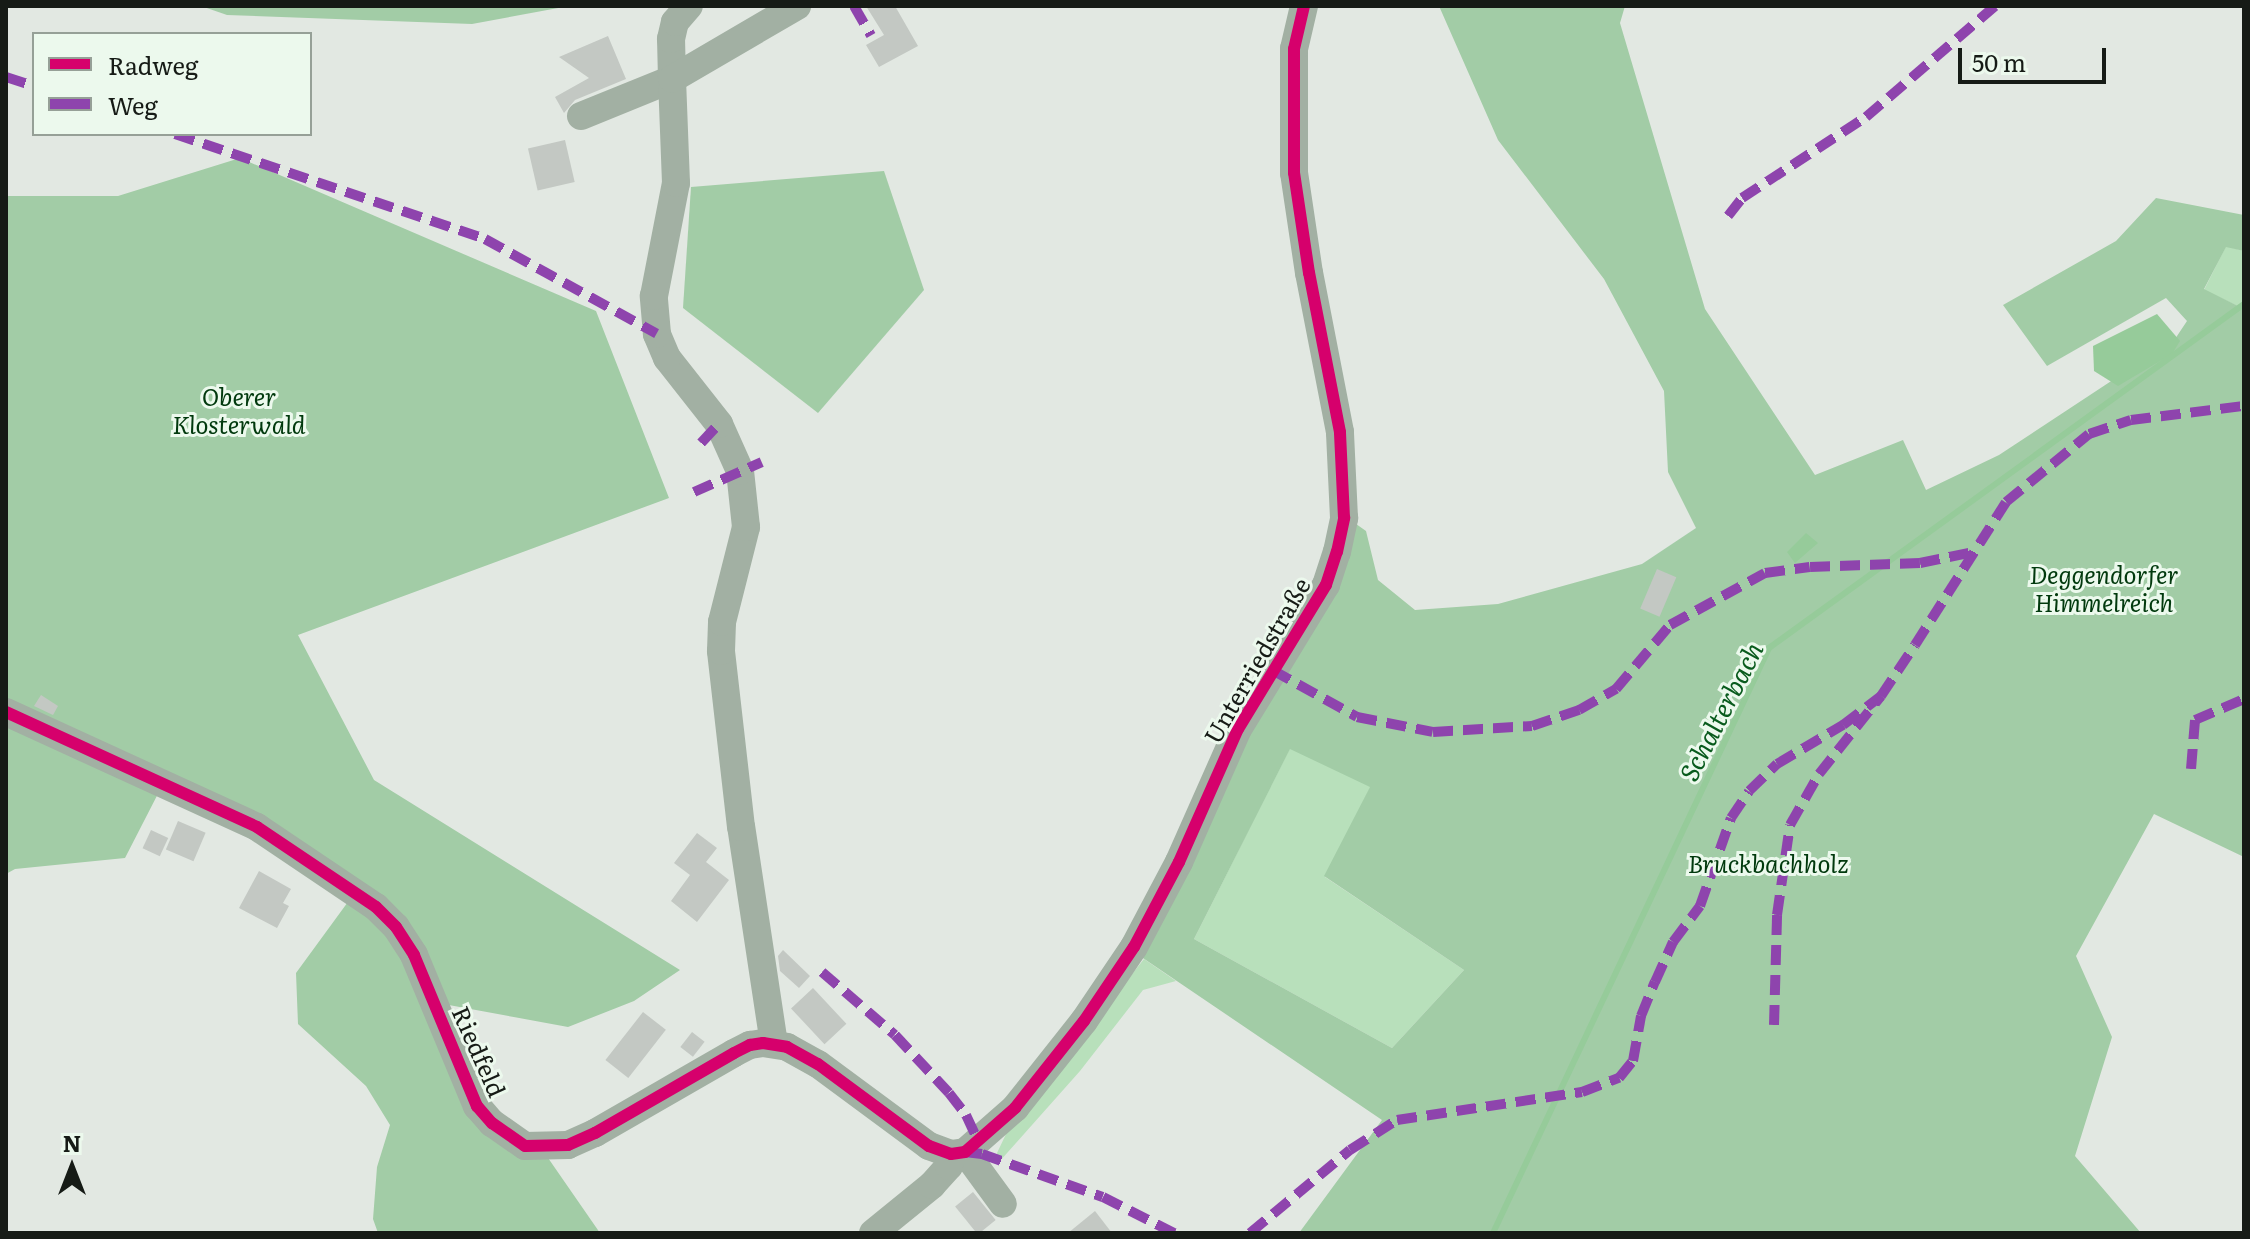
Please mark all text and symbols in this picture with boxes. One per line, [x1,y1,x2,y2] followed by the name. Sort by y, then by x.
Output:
[32,32,312,136] legend
[1962,32,2110,82] scale bar
[1972,44,2026,79] text: 50 m
[108,47,198,82] text: Radweg
[108,87,158,122] text: Weg
[173,382,305,438] park label: Oberer Klosterwald
[2029,560,2179,616] park label: Deggendorfer Himmelreich
[1197,572,1315,748] street label: Unterriedstraße
[1672,636,1768,786] water label: Schalterbach
[1688,849,1848,877] park label: Bruckbachholz
[447,1001,513,1101] street label: Riedfeld
[63,1126,81,1159] text: N
[32,1127,112,1207] north arrow

